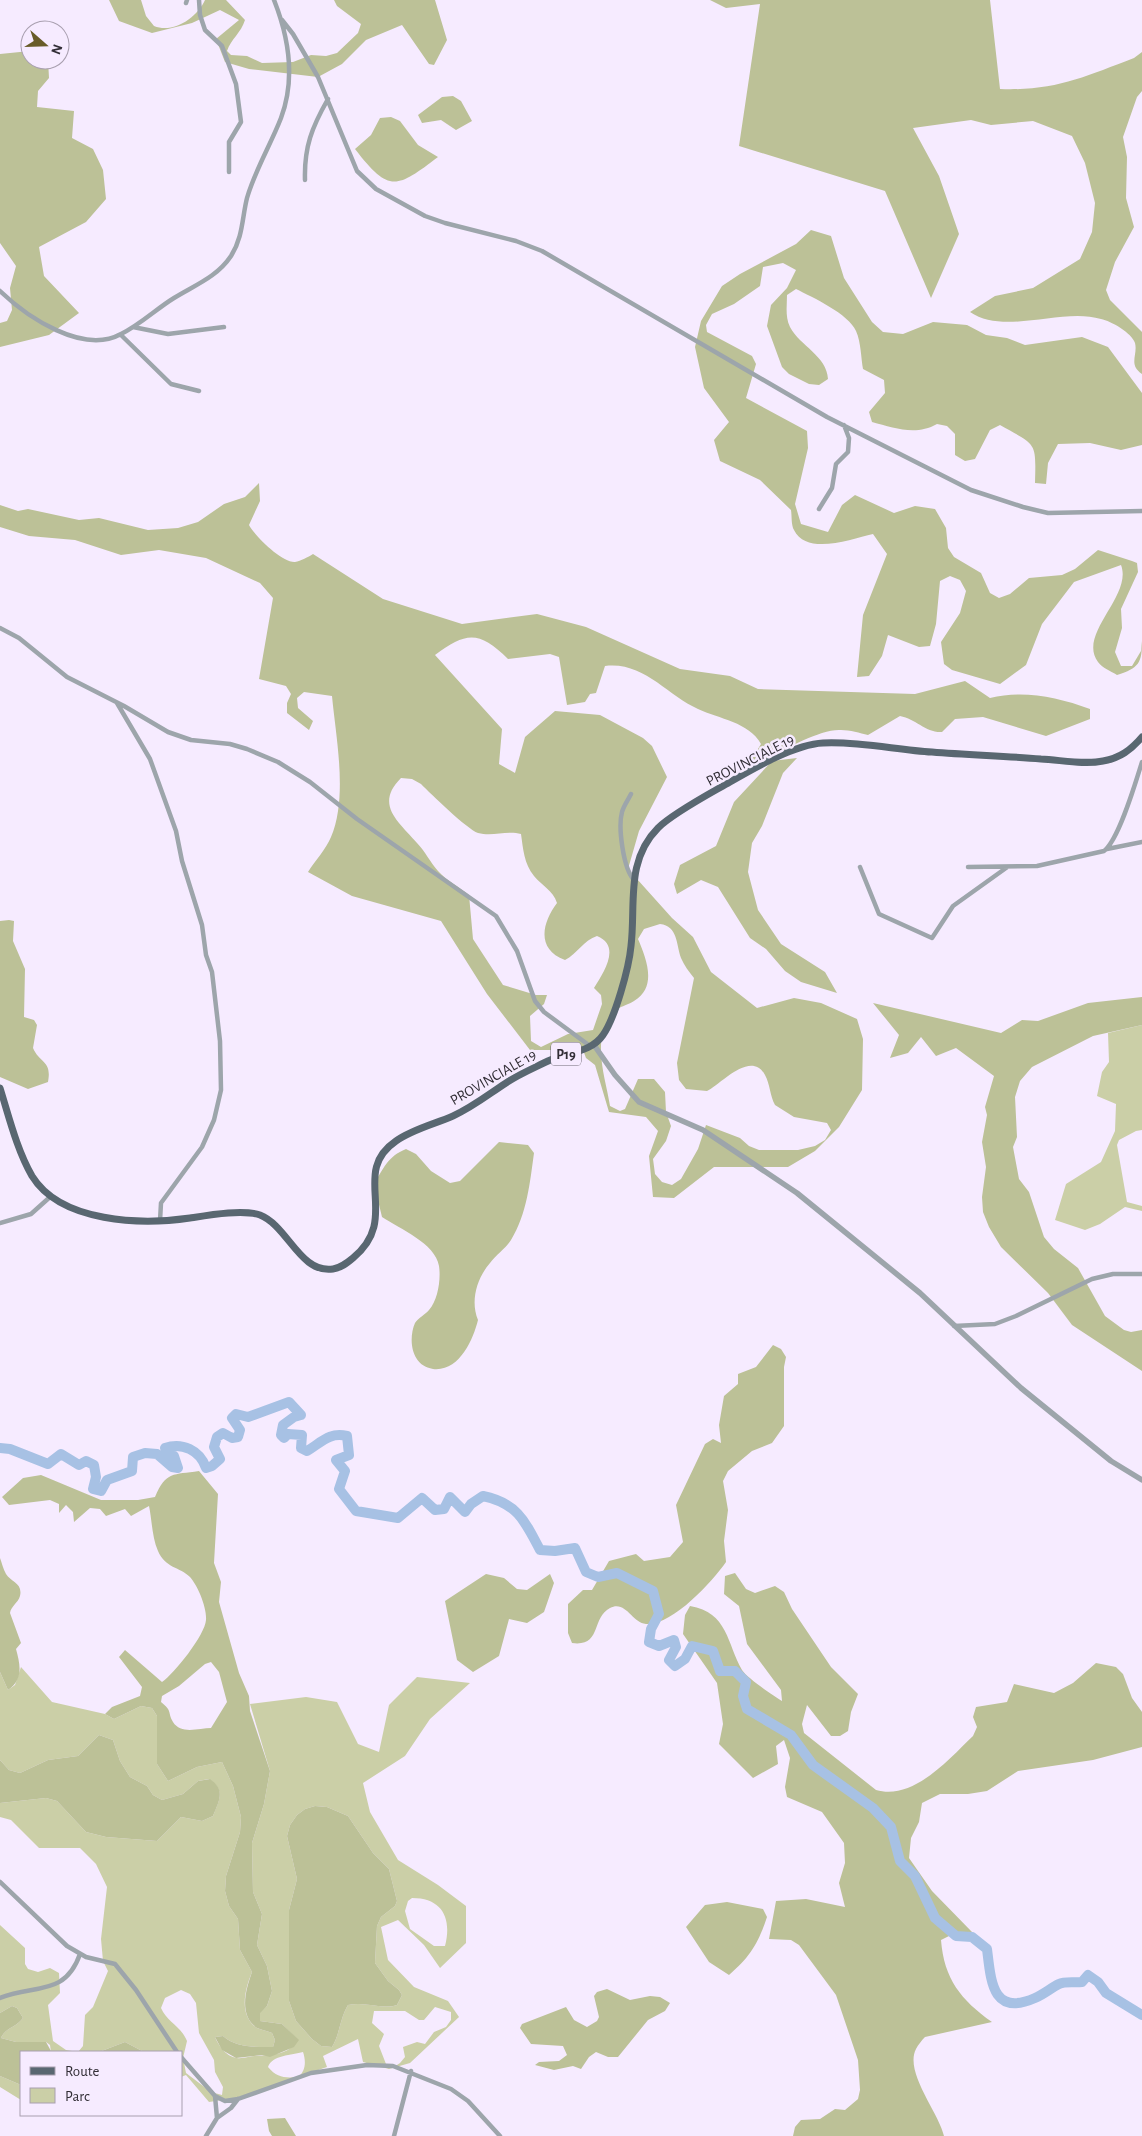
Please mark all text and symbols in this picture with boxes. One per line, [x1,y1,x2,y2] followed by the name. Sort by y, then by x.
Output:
[20,20,70,70] north arrow
[48,42,65,56] text: N
[704,732,797,789] street label: PROVINCIALE 19
[551,1042,581,1066] road number: P19
[448,1047,539,1108] street label: PROVINCIALE 19
[20,2051,182,2116] legend
[65,2064,99,2079] text: Route
[65,2089,90,2104] text: Parc

